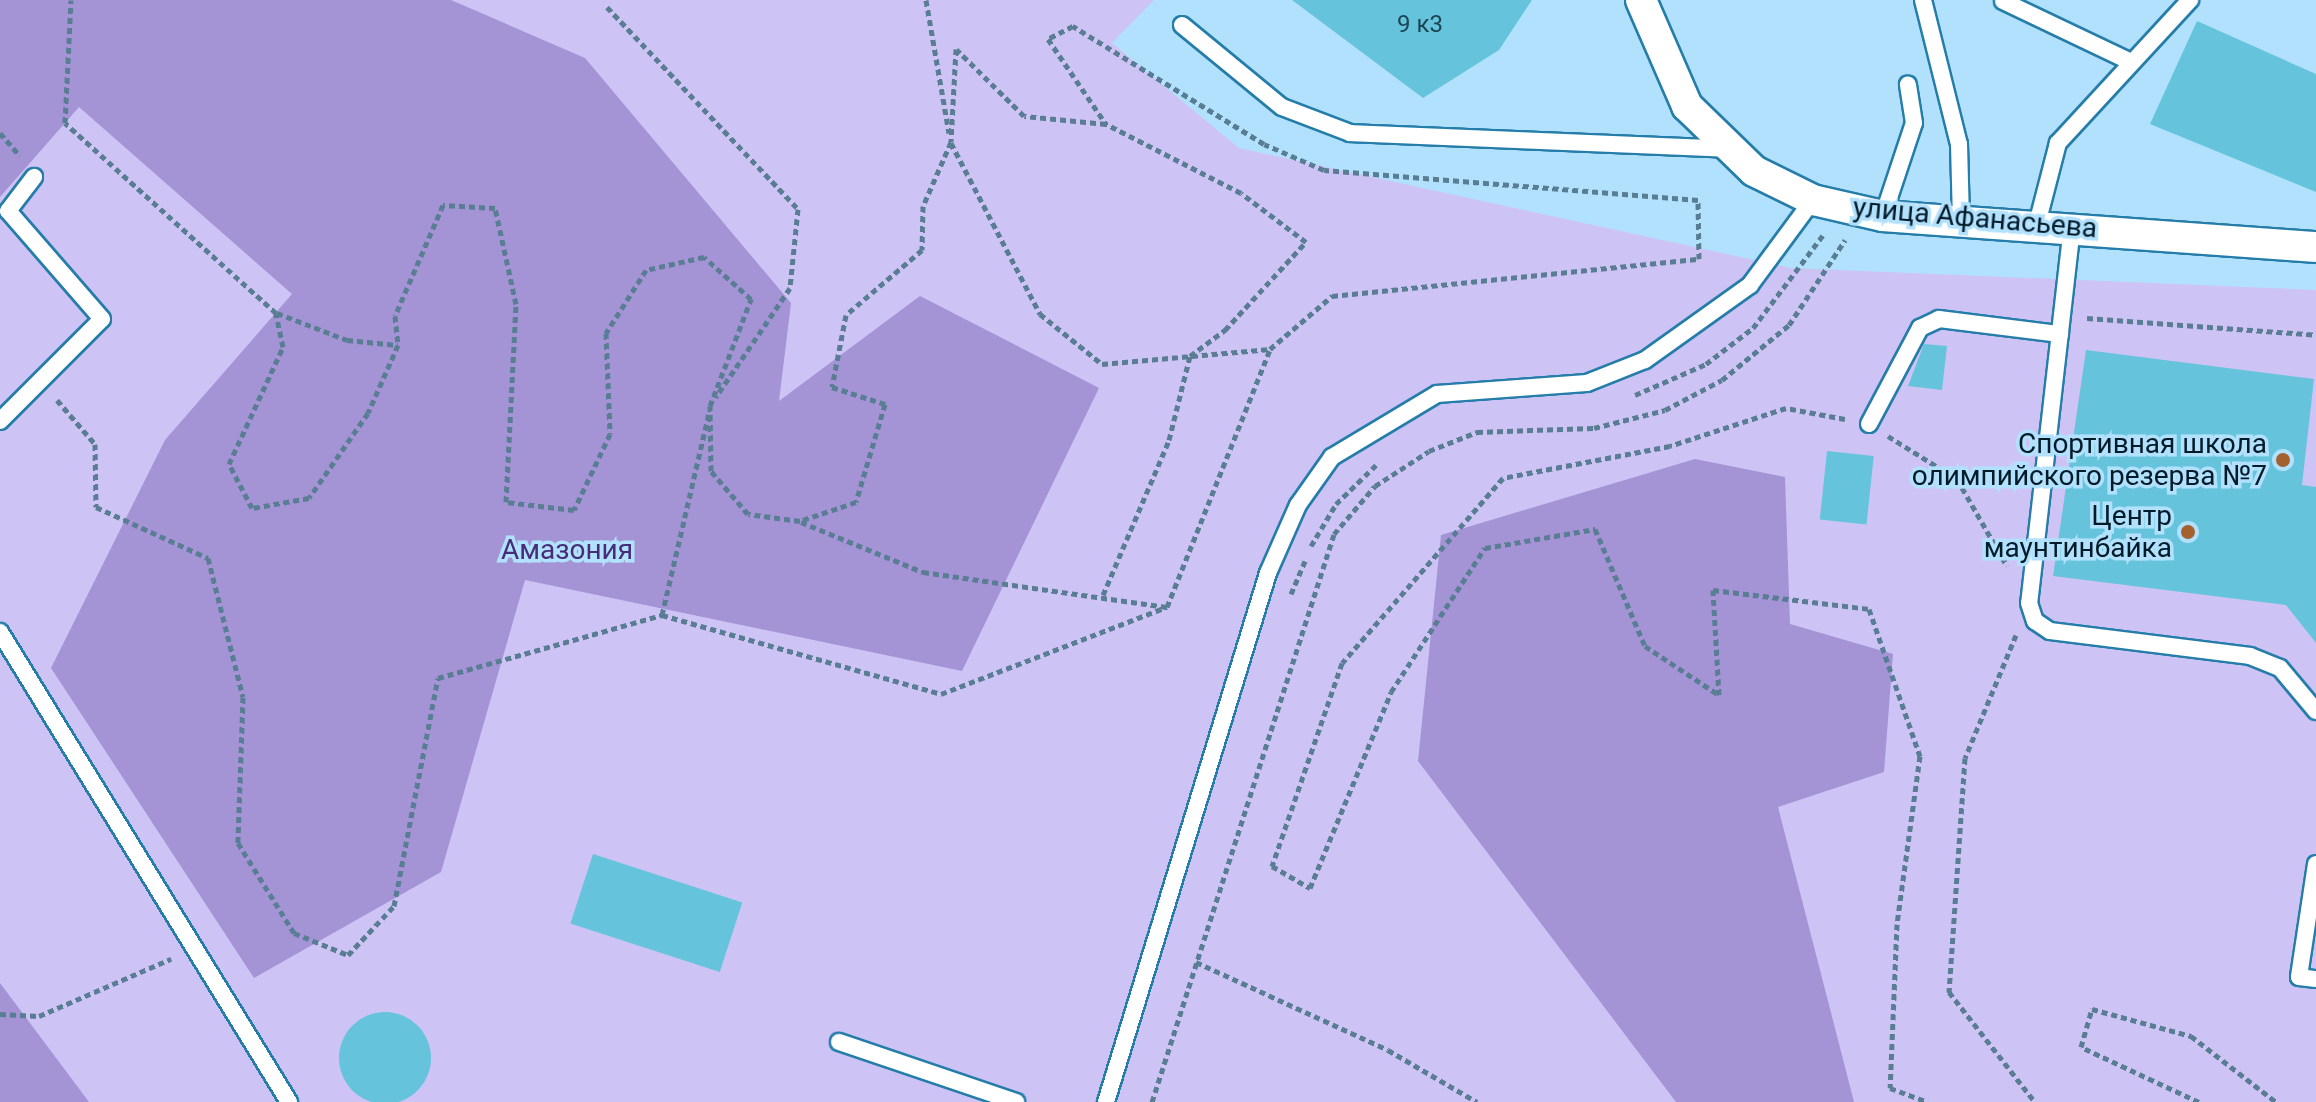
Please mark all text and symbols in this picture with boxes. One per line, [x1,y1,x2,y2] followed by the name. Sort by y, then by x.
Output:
[1397,11,1443,39] house number: 9 к3
[1852,191,2098,245] street label: улица Афанасьева
[1912,427,2267,493] place label: Спортивная школа олимпийского резерва №7
[2274,451,2292,469] marker: Спортивная школа олимпийского резерва №7
[1984,499,2172,565] place label: Центр маунтинбайка
[2179,523,2197,541] marker: Центр маунтинбайка
[501,533,633,567] park label: Амазония

